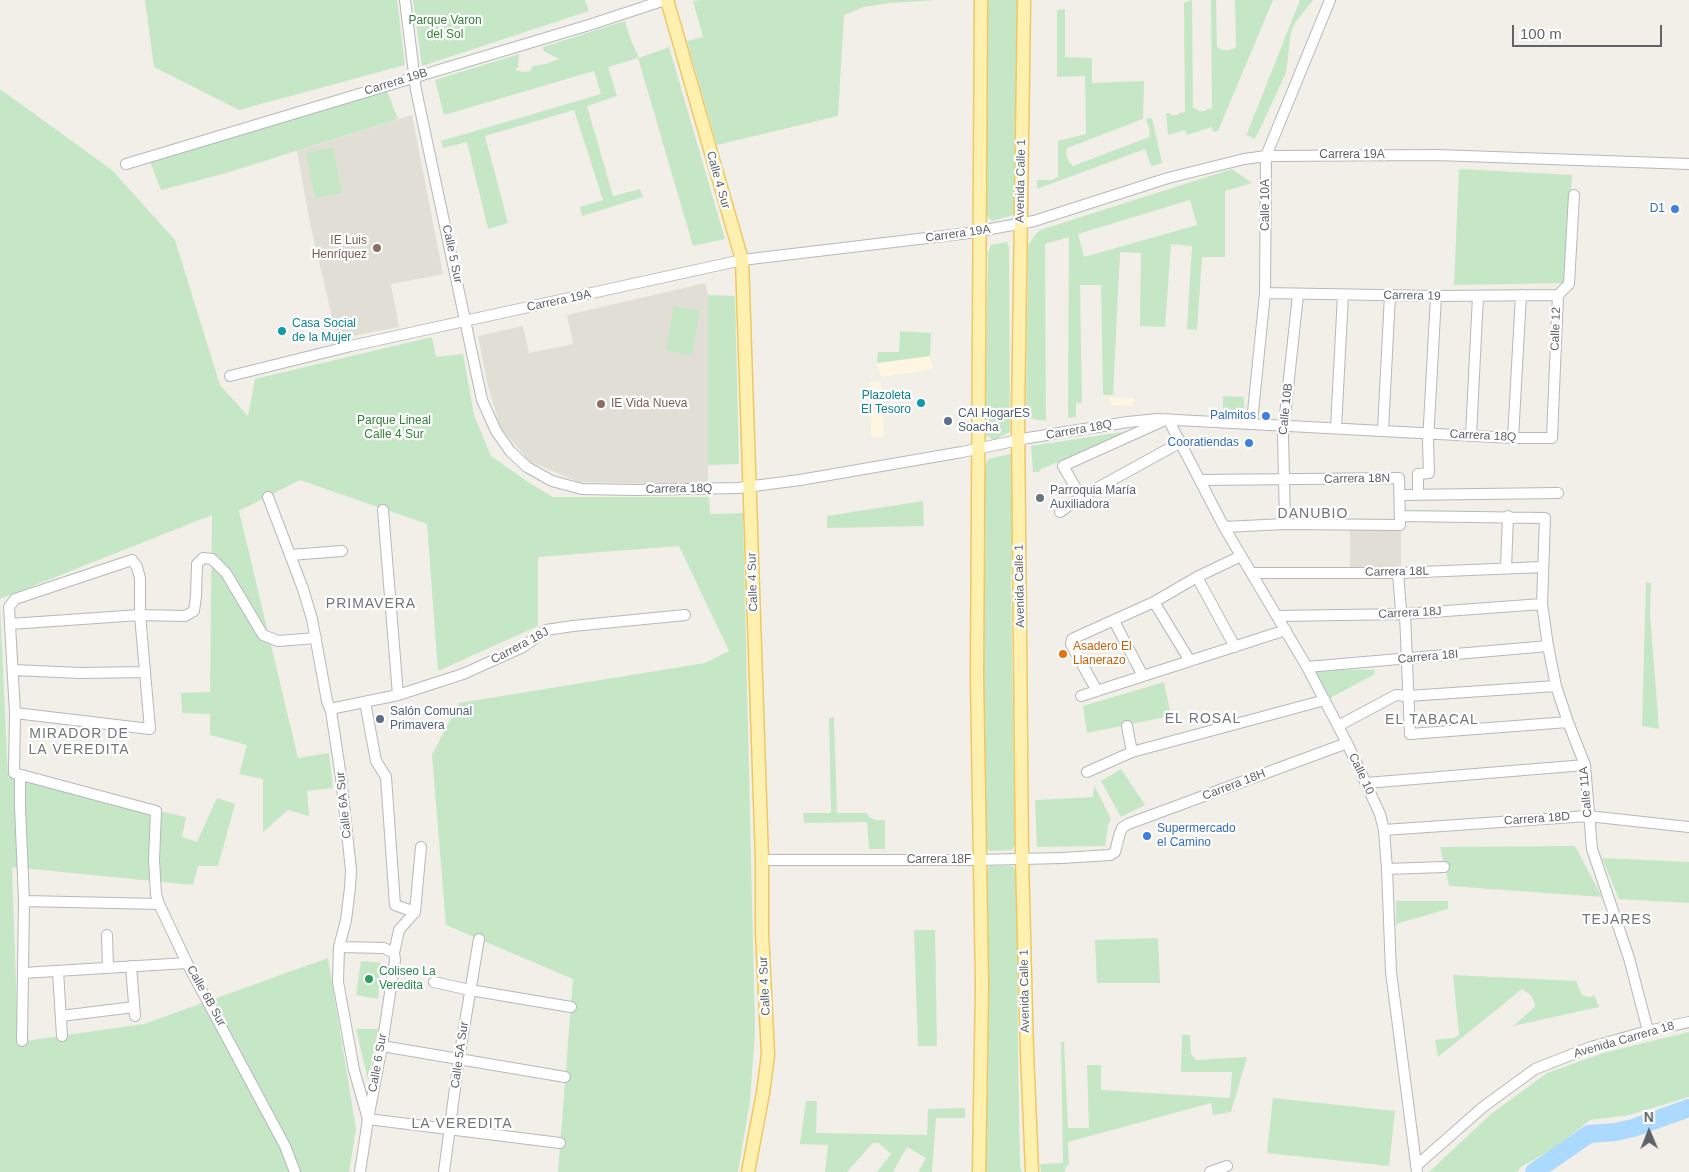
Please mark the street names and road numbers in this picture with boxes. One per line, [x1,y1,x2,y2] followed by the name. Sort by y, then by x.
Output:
[363,66,429,98] street label: Carrera 19B
[1013,139,1029,223] street label: Avenida Calle 1
[1319,148,1385,162] street label: Carrera 19A
[703,149,733,211] street label: Calle 4 Sur
[1259,179,1273,231] street label: Calle 10A
[925,222,991,246] street label: Carrera 19A
[439,223,465,285] street label: Calle 5 Sur
[526,287,592,315] street label: Carrera 19A
[1383,288,1441,304] street label: Carrera 19
[1548,307,1564,351] street label: Calle 12
[1276,382,1296,436] street label: Calle 10B
[1045,417,1113,443] street label: Carrera 18Q
[1449,427,1517,445] street label: Carrera 18Q
[1324,471,1390,487] street label: Carrera 18N
[646,481,712,497] street label: Carrera 18Q
[1012,544,1028,628] street label: Avenida Calle 1
[745,552,761,612] street label: Calle 4 Sur
[1365,564,1429,580] street label: Carrera 18L
[1378,604,1442,622] street label: Carrera 18J
[489,625,551,667] street label: Carrera 18J
[1397,647,1459,667] street label: Carrera 18I
[1345,751,1377,797] street label: Calle 10
[1201,766,1267,804] street label: Carrera 18H
[1577,766,1595,818] street label: Calle 11A
[333,771,355,839] street label: Calle 6A Sur
[1504,810,1570,828] street label: Carrera 18D
[907,853,971,867] street label: Carrera 18F
[1017,949,1033,1033] street label: Avenida Calle 1
[756,956,774,1016] street label: Calle 4 Sur
[183,963,229,1029] street label: Calle 6B Sur
[1572,1019,1676,1061] street label: Avenida Carrera 18
[448,1021,472,1089] street label: Calle 5A Sur
[366,1033,390,1093] street label: Calle 6 Sur

